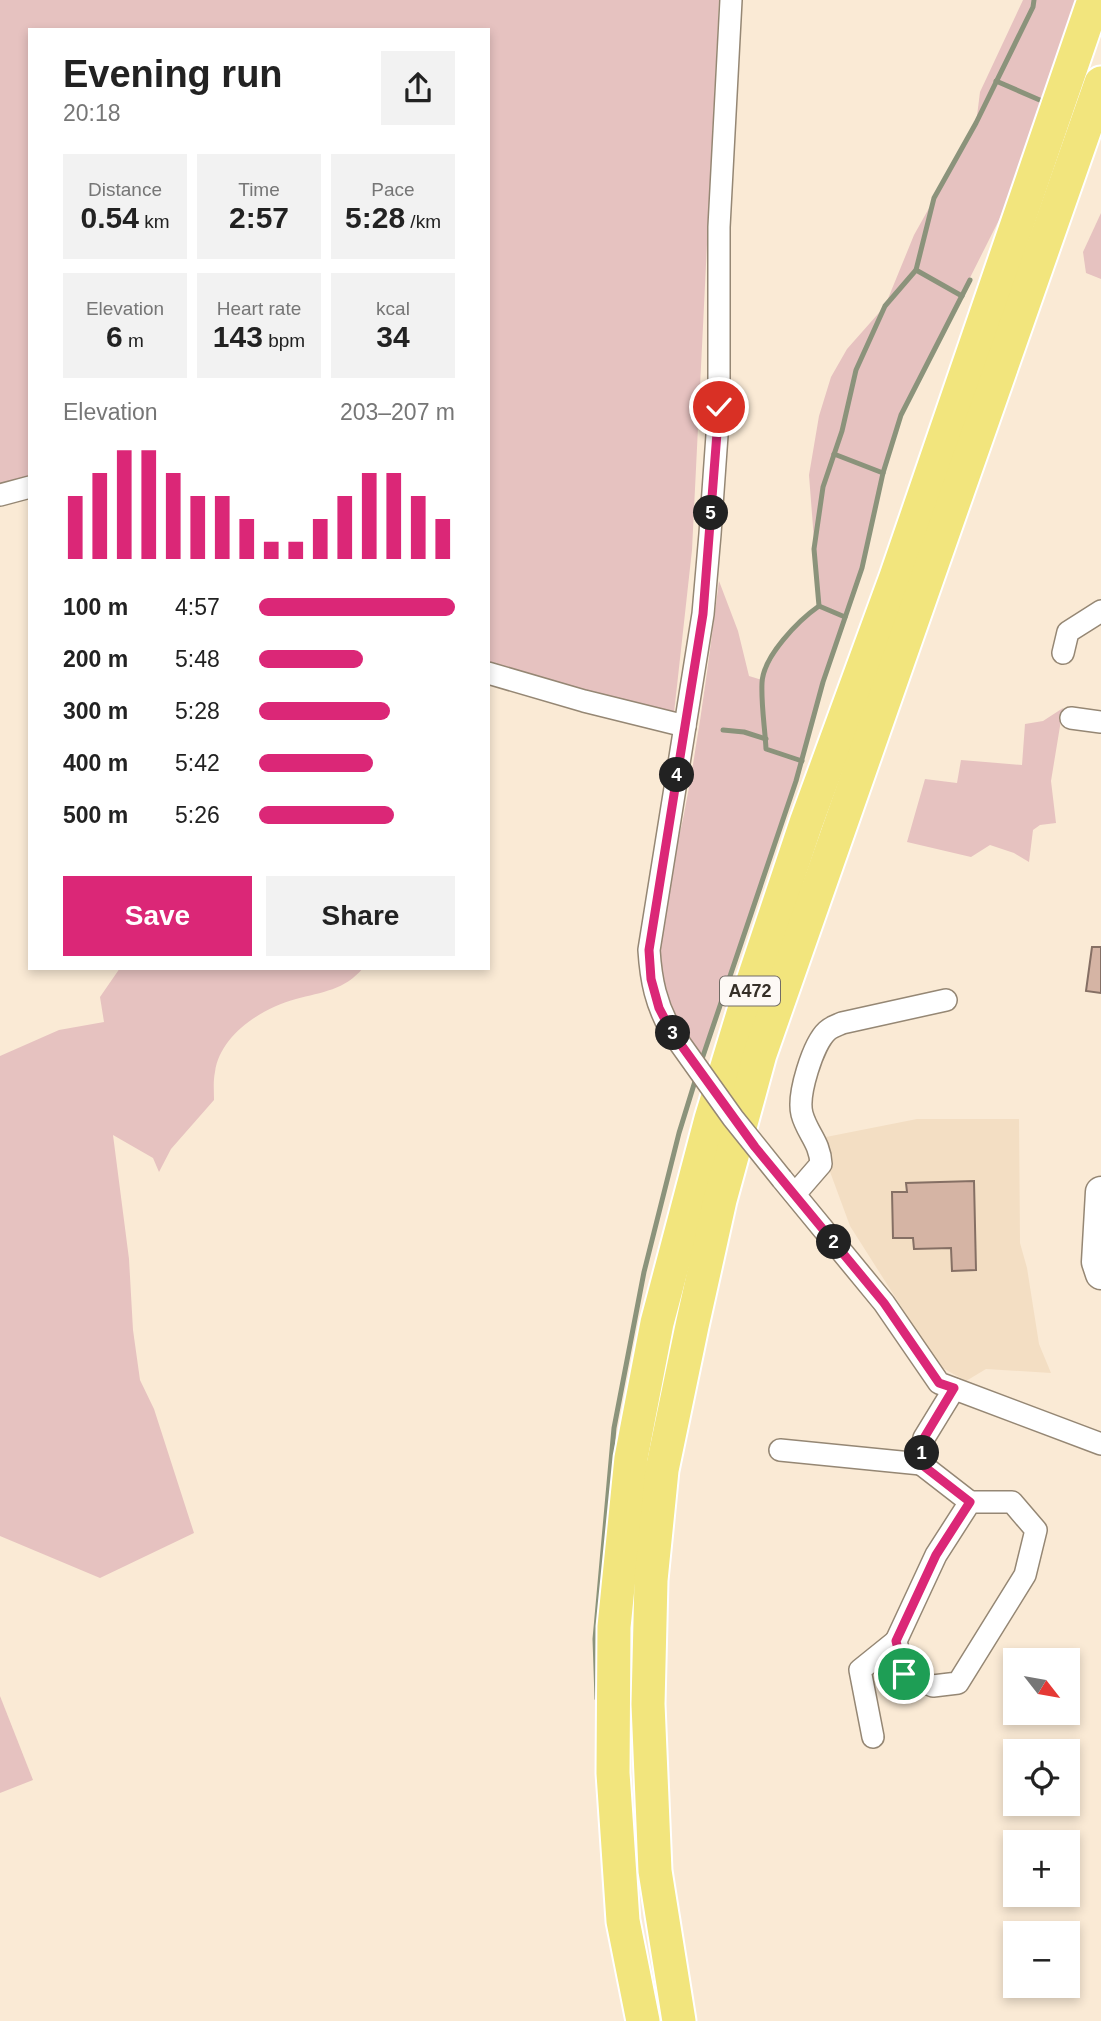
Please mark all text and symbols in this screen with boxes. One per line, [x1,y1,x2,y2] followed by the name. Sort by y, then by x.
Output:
[381,51,455,125] button: share
[63,53,283,95] text: Evening run
[63,100,121,126] text: 20:18
[88,179,162,200] text: Distance
[238,179,280,200] text: Time
[371,179,415,200] text: Pace
[81,201,139,234] text: 0.54
[229,201,289,234] text: 2:57
[345,201,405,234] text: 5:28
[139,211,170,232] text: km
[405,211,441,232] text: /km
[86,298,164,319] text: Elevation
[217,298,301,319] text: Heart rate
[376,298,410,319] text: kcal
[106,320,123,353] text: 6
[213,320,263,353] text: 143
[376,320,410,353] text: 34
[123,330,144,351] text: m
[263,330,305,351] text: bpm
[689,377,749,437] pin
[700,388,738,426] icon: check
[63,399,158,425] text: Elevation
[340,399,455,425] text: 203–207 m
[694,496,728,530] pin: 5
[705,502,716,523] text: 5
[63,594,128,620] text: 100 m
[175,594,220,620] text: 4:57
[63,646,128,672] text: 200 m
[175,646,220,672] text: 5:48
[63,698,128,724] text: 300 m
[175,698,220,724] text: 5:28
[63,750,128,776] text: 400 m
[175,750,220,776] text: 5:42
[660,758,694,792] pin: 4
[671,764,682,785] text: 4
[63,802,128,828] text: 500 m
[175,802,220,828] text: 5:26
[63,876,252,956] button: Save
[266,876,455,956] button: Share
[720,976,780,1006] road number: A472
[656,1016,690,1050] pin: 3
[667,1022,678,1043] text: 3
[816,1224,852,1260] pin: 2
[828,1231,839,1252] text: 2
[904,1436,940,1470] pin: 1
[916,1442,927,1463] text: 1
[874,1644,934,1704] pin
[1003,1648,1080,1726] north arrow
[1003,1648,1080,1998] map controls
[885,1655,923,1693] icon: arrive
[1003,1739,1080,1816] button: locate
[1003,1830,1080,1907] button: +
[1003,1921,1080,1998] button: −

